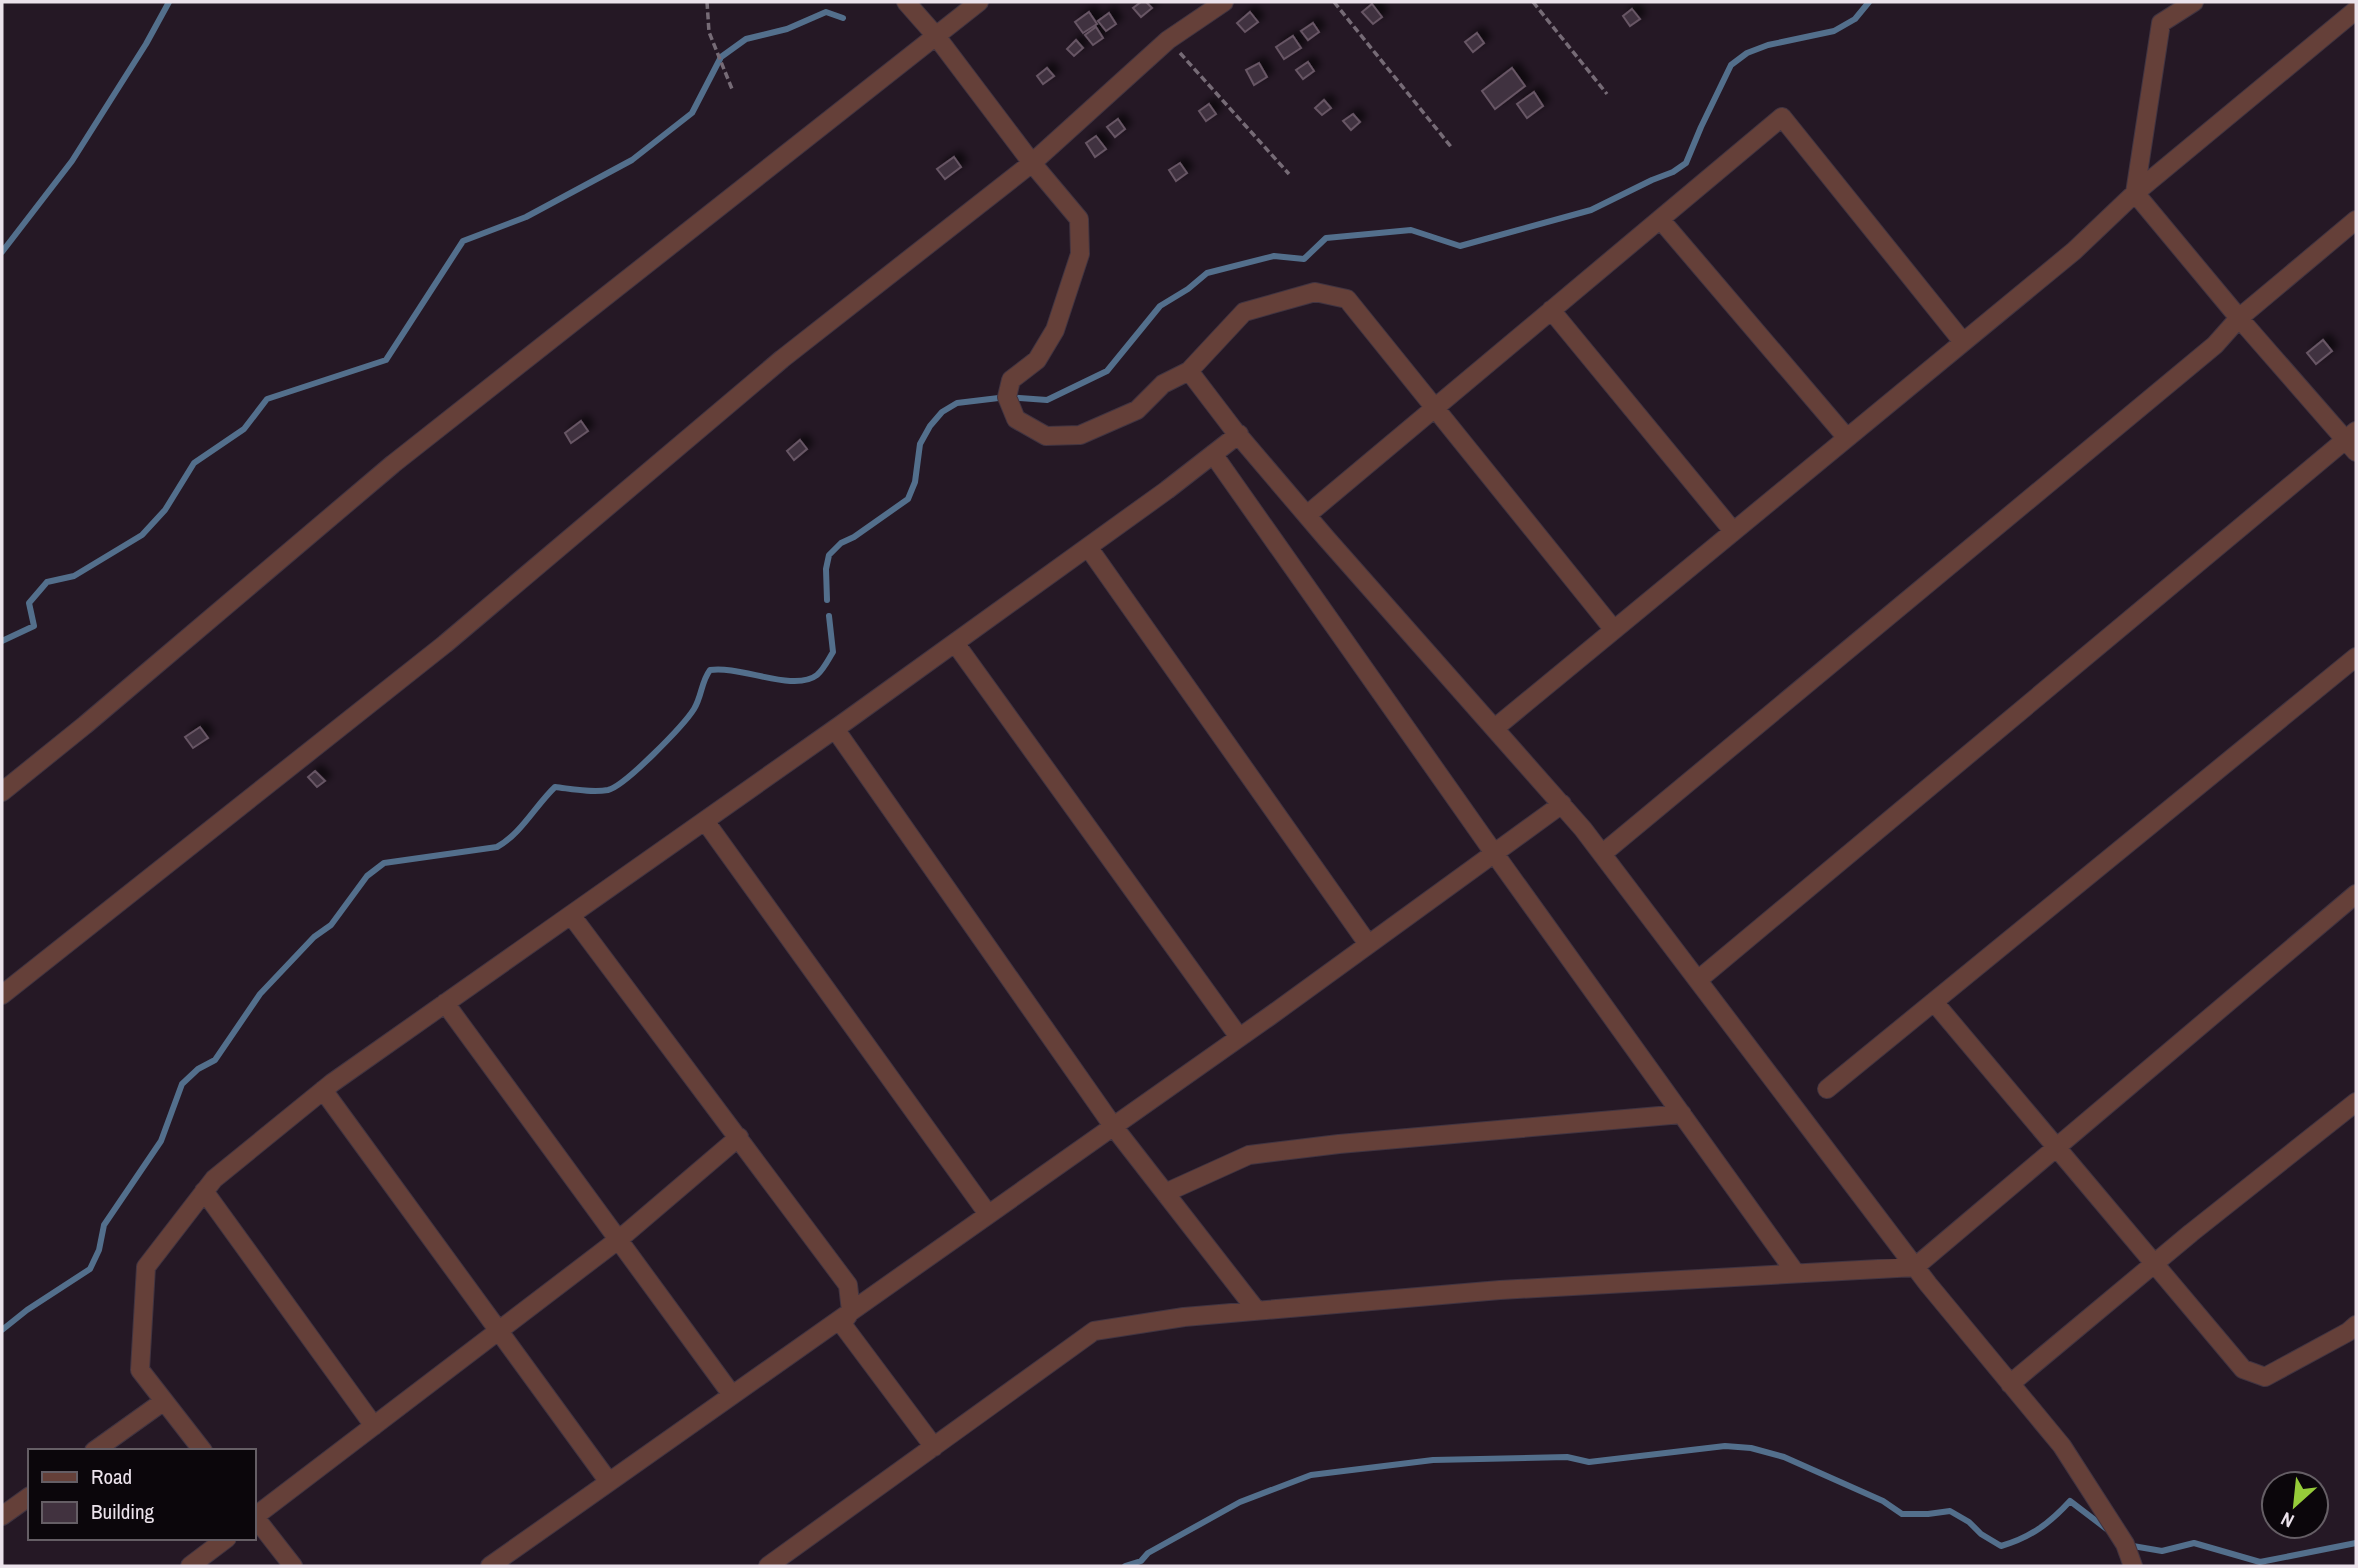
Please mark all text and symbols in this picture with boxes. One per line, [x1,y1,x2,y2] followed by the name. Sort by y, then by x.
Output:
[28,1449,256,1540] legend
[91,1462,132,1491] text: Road
[2260,1470,2330,1540] north arrow
[91,1497,155,1526] text: Building
[2276,1506,2298,1534] text: N

